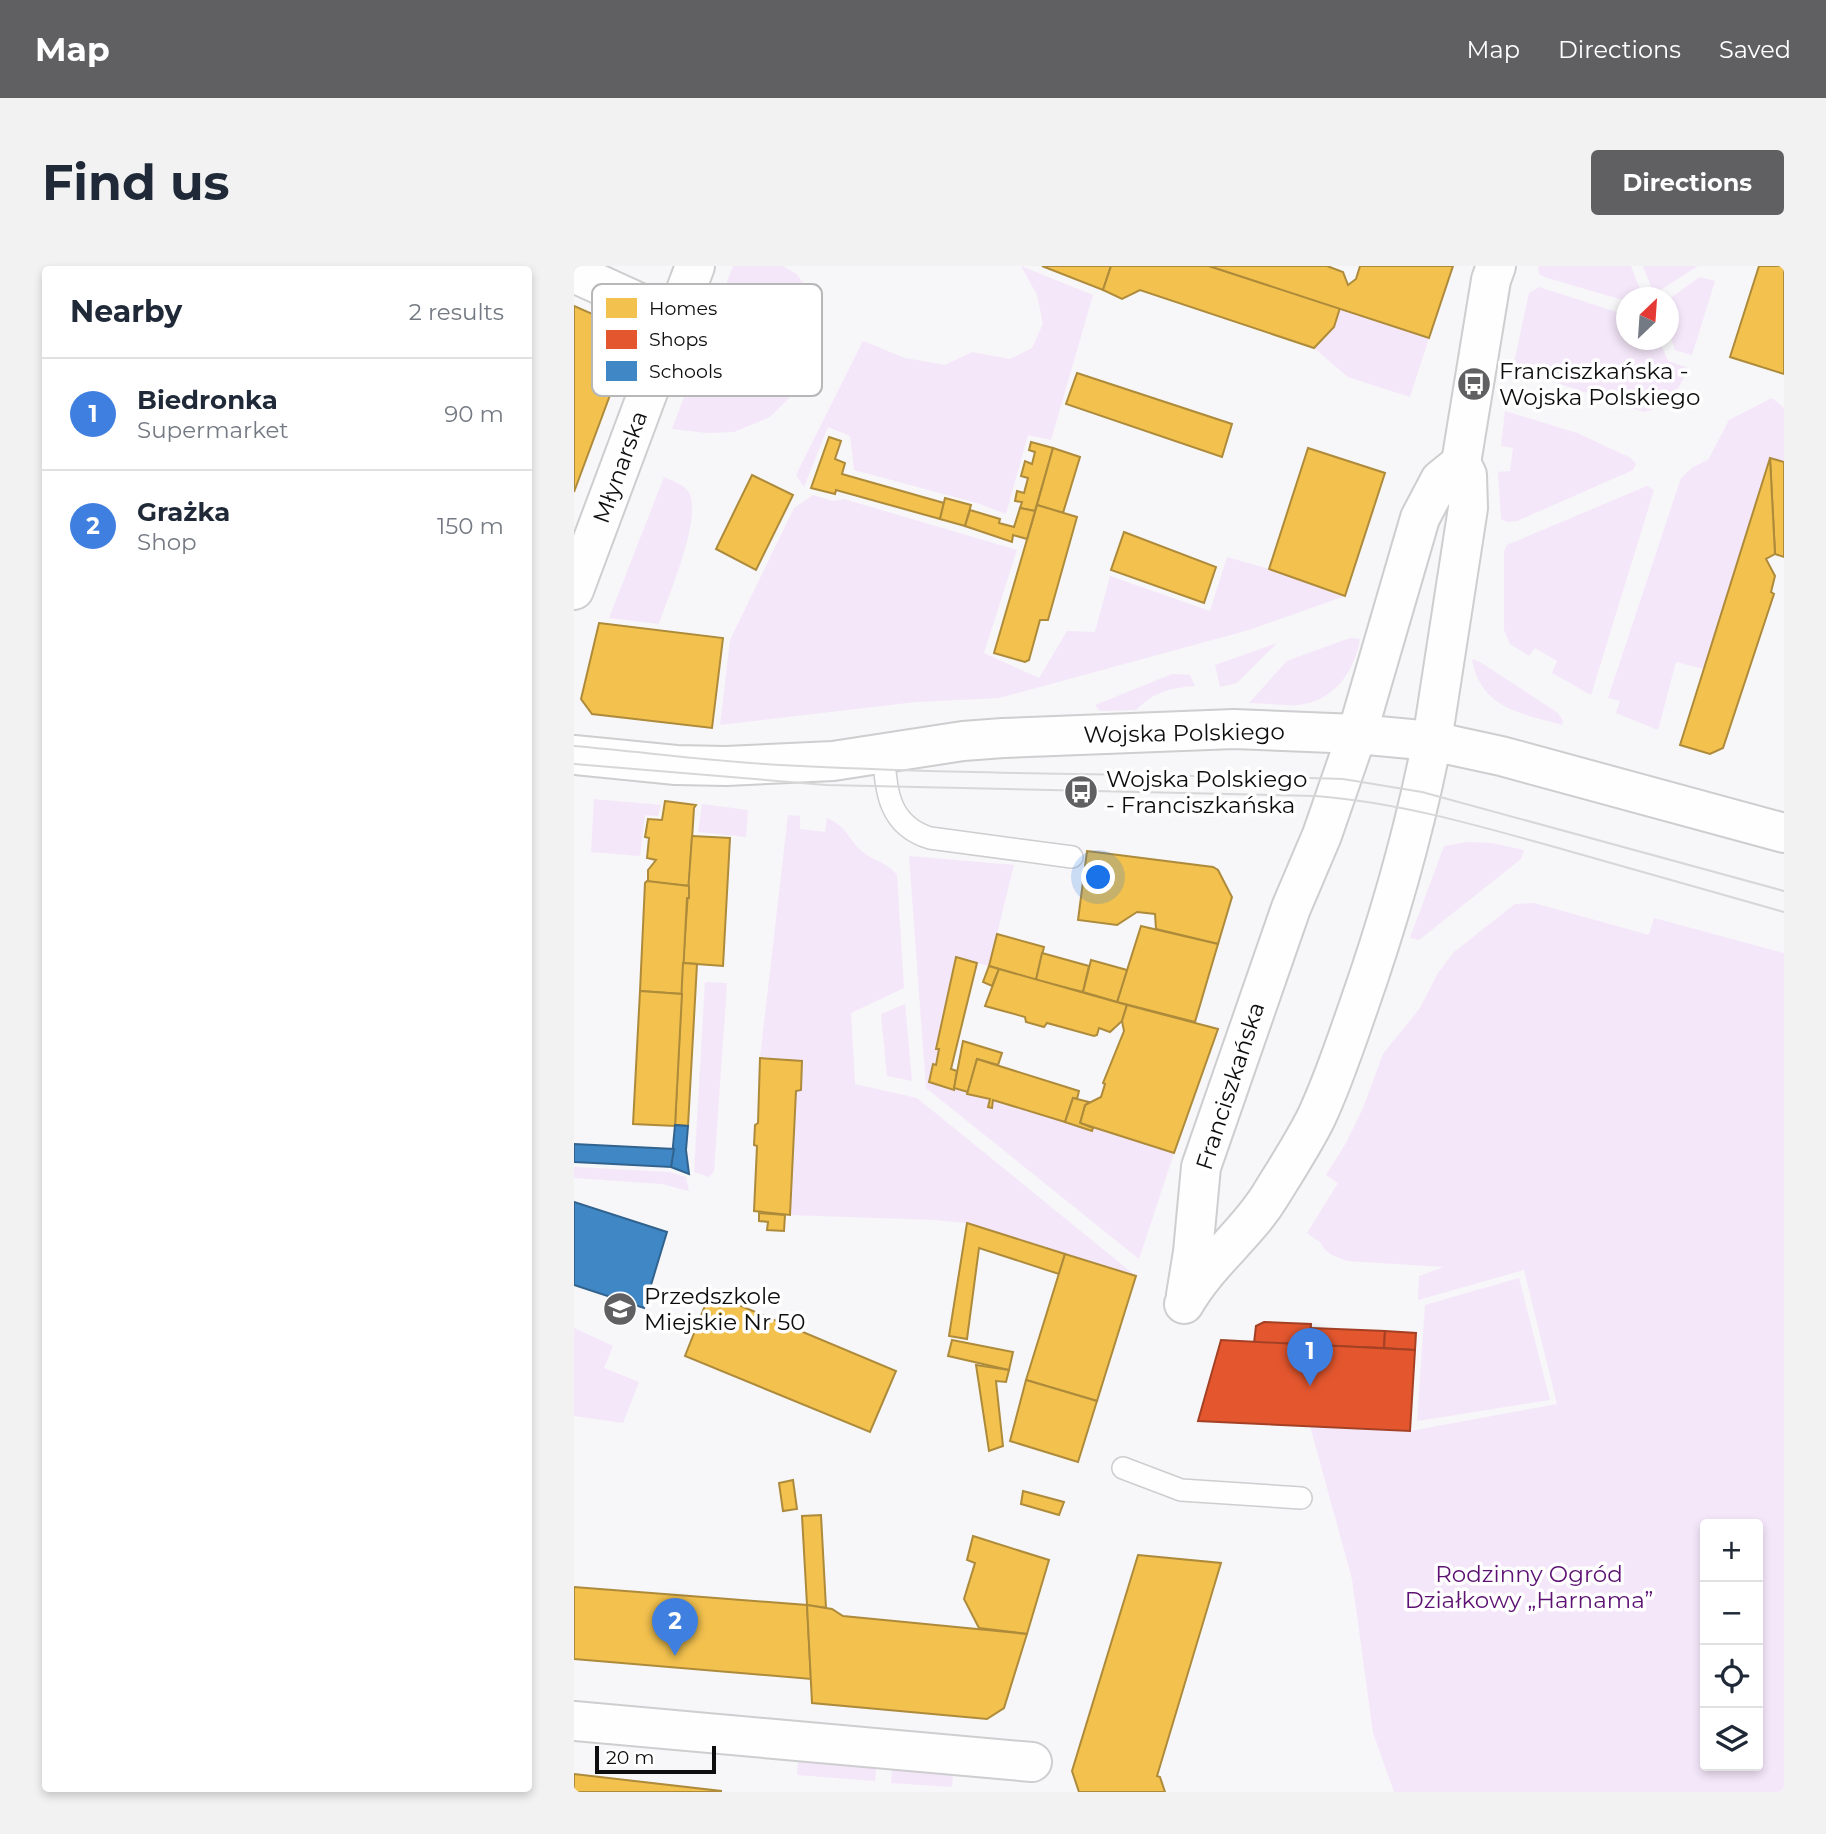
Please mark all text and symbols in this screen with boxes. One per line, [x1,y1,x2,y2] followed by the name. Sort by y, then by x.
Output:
[35,29,110,69] text: Map
[1467,35,1520,64] text: Map
[1558,35,1681,64] text: Directions
[1719,35,1791,64] text: Saved
[1591,150,1784,215] button: Directions
[42,153,230,212] text: Find us
[592,284,822,396] legend
[1616,287,1679,350] north arrow
[70,293,182,330] text: Nearby
[649,297,717,320] text: Homes
[409,298,504,326] text: 2 results
[649,328,708,351] text: Shops
[1499,357,1700,411] place label: Franciszkańska - Wojska Polskiego
[649,360,722,383] text: Schools
[1455,365,1493,403] bus stop icon: Franciszkańska - Wojska Polskiego
[137,384,278,416] text: Biedronka
[88,400,98,428] text: 1
[444,400,504,428] text: 90 m
[587,407,653,527] street label: Młynarska
[137,416,289,444] text: Supermarket
[137,496,230,528] text: Grażka
[86,512,100,540] text: 2
[437,512,504,540] text: 150 m
[137,528,197,556] text: Shop
[1083,717,1285,749] street label: Wojska Polskiego
[1106,765,1307,819] place label: Wojska Polskiego - Franciszkańska
[1062,773,1100,811] bus stop icon: Wojska Polskiego - Franciszkańska
[1081,860,1115,894] your location
[1190,999,1270,1173] street label: Franciszkańska
[644,1282,805,1336] place label: Przedszkole Miejskie Nr 50
[601,1290,639,1328] school or university icon: Przedszkole Miejskie Nr 50
[1287,1328,1333,1386] pin: 1
[1700,1519,1763,1771] map controls
[1700,1519,1763,1582] button: +
[1405,1560,1653,1614] park label: Rodzinny Ogród Działkowy „Harnama”
[1700,1582,1763,1645] button: −
[652,1598,698,1656] pin: 2
[1700,1645,1763,1708] button: locate
[1700,1708,1763,1771] button: layers
[595,1743,716,1775] scale bar
[606,1746,654,1769] text: 20 m

